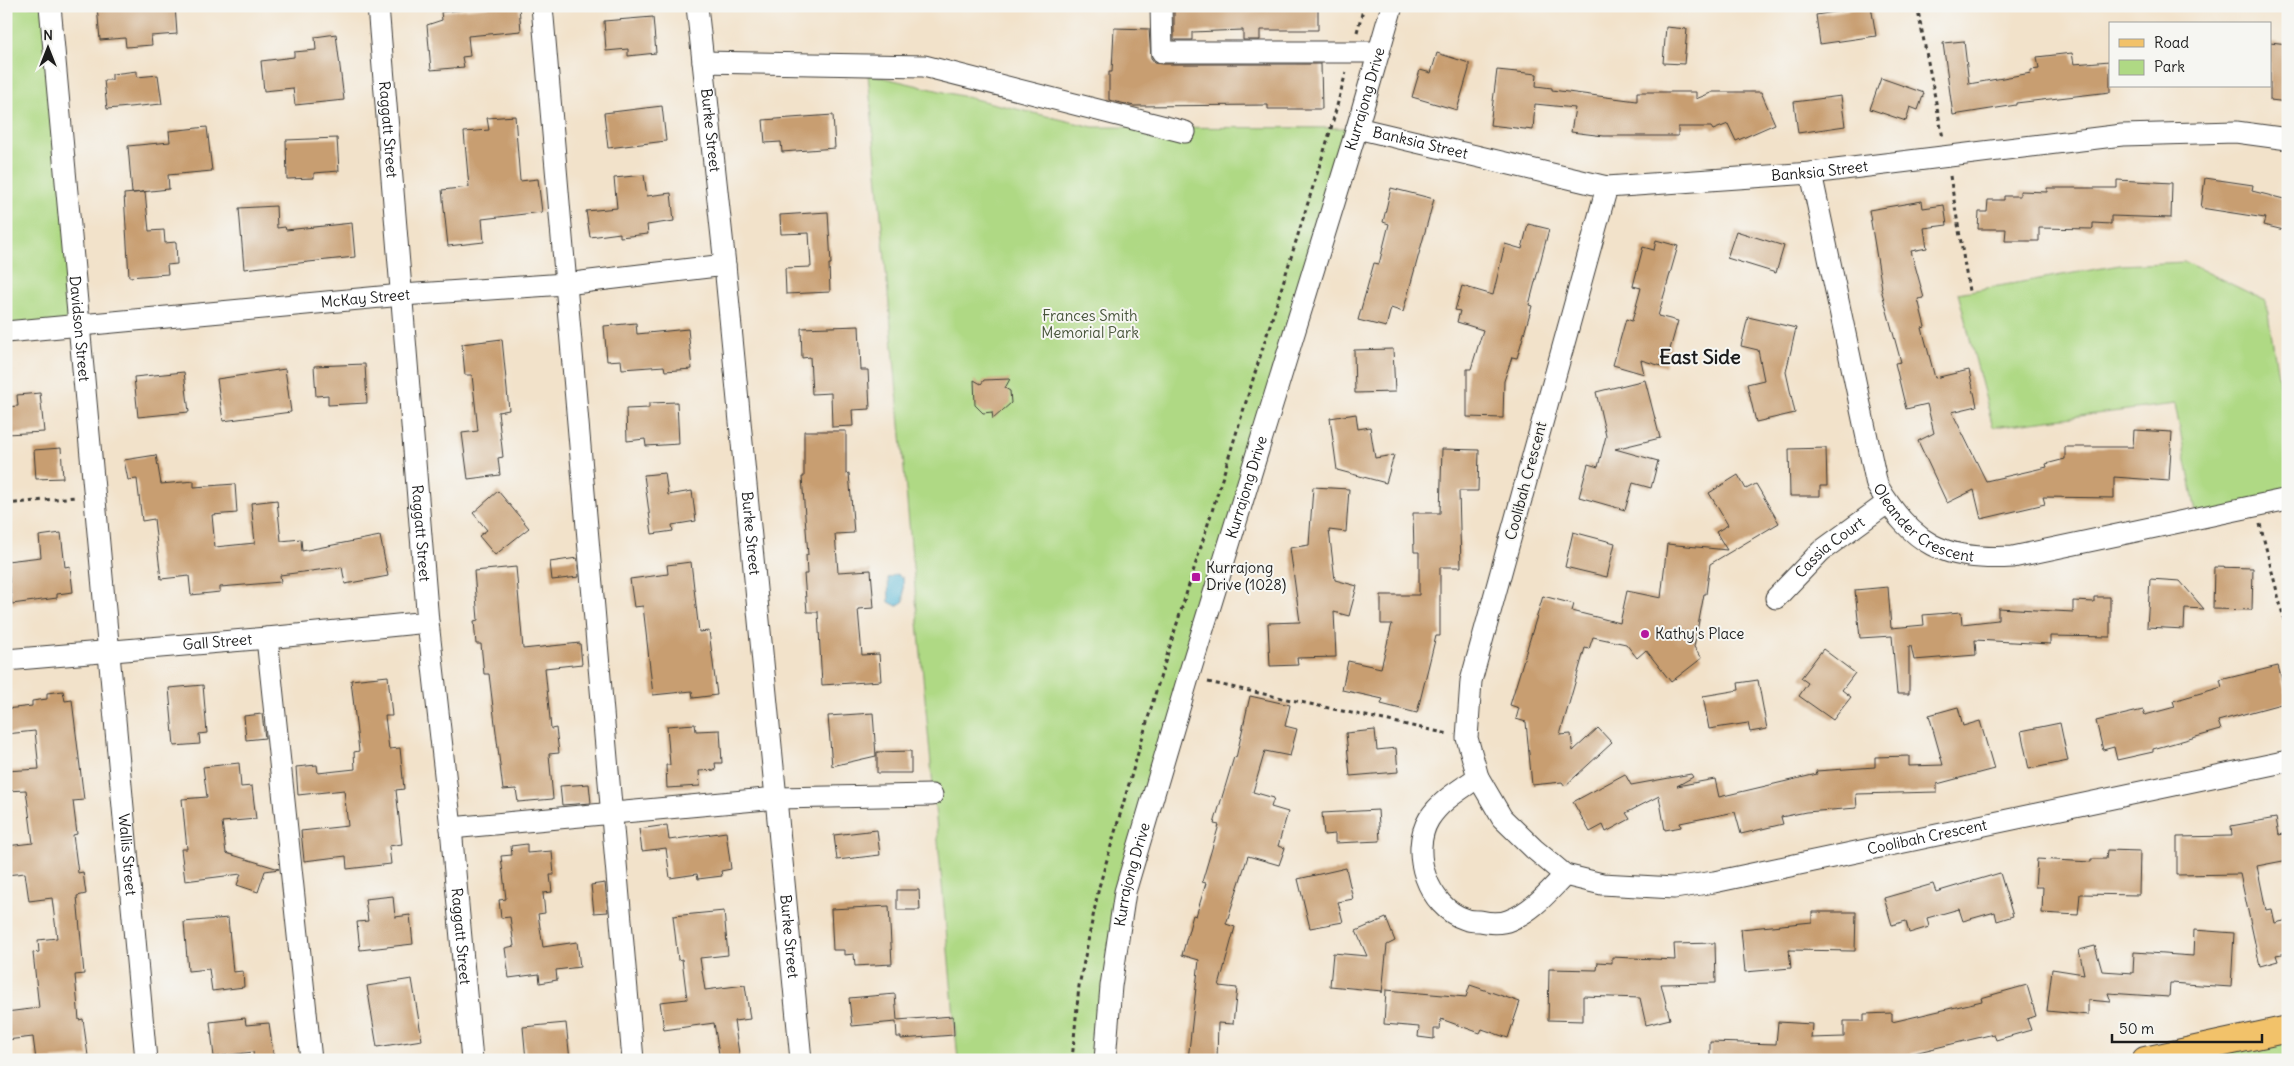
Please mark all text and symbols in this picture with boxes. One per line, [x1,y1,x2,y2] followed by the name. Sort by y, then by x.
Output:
[22,22,72,72] north arrow
[2109,22,2272,88] legend
[43,26,53,44] text: N
[2154,33,2189,52] text: Road
[1341,45,1389,153] street label: Kurrajong Drive
[2154,57,2185,76] text: Park
[375,80,402,179] street label: Raggatt Street
[697,87,725,173] street label: Burke Street
[1371,122,1470,163] street label: Banksia Street
[1770,156,1869,185] street label: Banksia Street
[66,275,94,382] street label: Davidson Street
[320,284,411,312] street label: McKay Street
[1041,306,1139,342] park label: Frances Smith Memorial Park
[1659,344,1741,369] district label: East Side
[1501,420,1550,542] street label: Coolibah Crescent
[1221,433,1271,541] street label: Kurrajong Drive
[1869,480,1975,566] street label: Oleander Crescent
[408,484,435,582] street label: Raggatt Street
[738,491,765,576] street label: Burke Street
[1790,512,1868,582] street label: Cassia Court
[1206,558,1286,594] place label: Kurrajong Drive (1028)
[1190,571,1202,583] marker: Kurrajong Drive (1028)
[1655,624,1744,643] place label: Kathy's Place
[1639,628,1651,640] marker: Kathy's Place
[182,629,253,654] street label: Gall Street
[115,813,141,896] street label: Wallis Street
[1865,815,1989,858] street label: Coolibah Crescent
[1110,820,1154,927] street label: Kurrajong Drive
[447,887,475,985] street label: Raggatt Street
[776,894,803,979] street label: Burke Street
[2112,1011,2262,1043] scale bar
[2119,1019,2154,1038] text: 50 m

